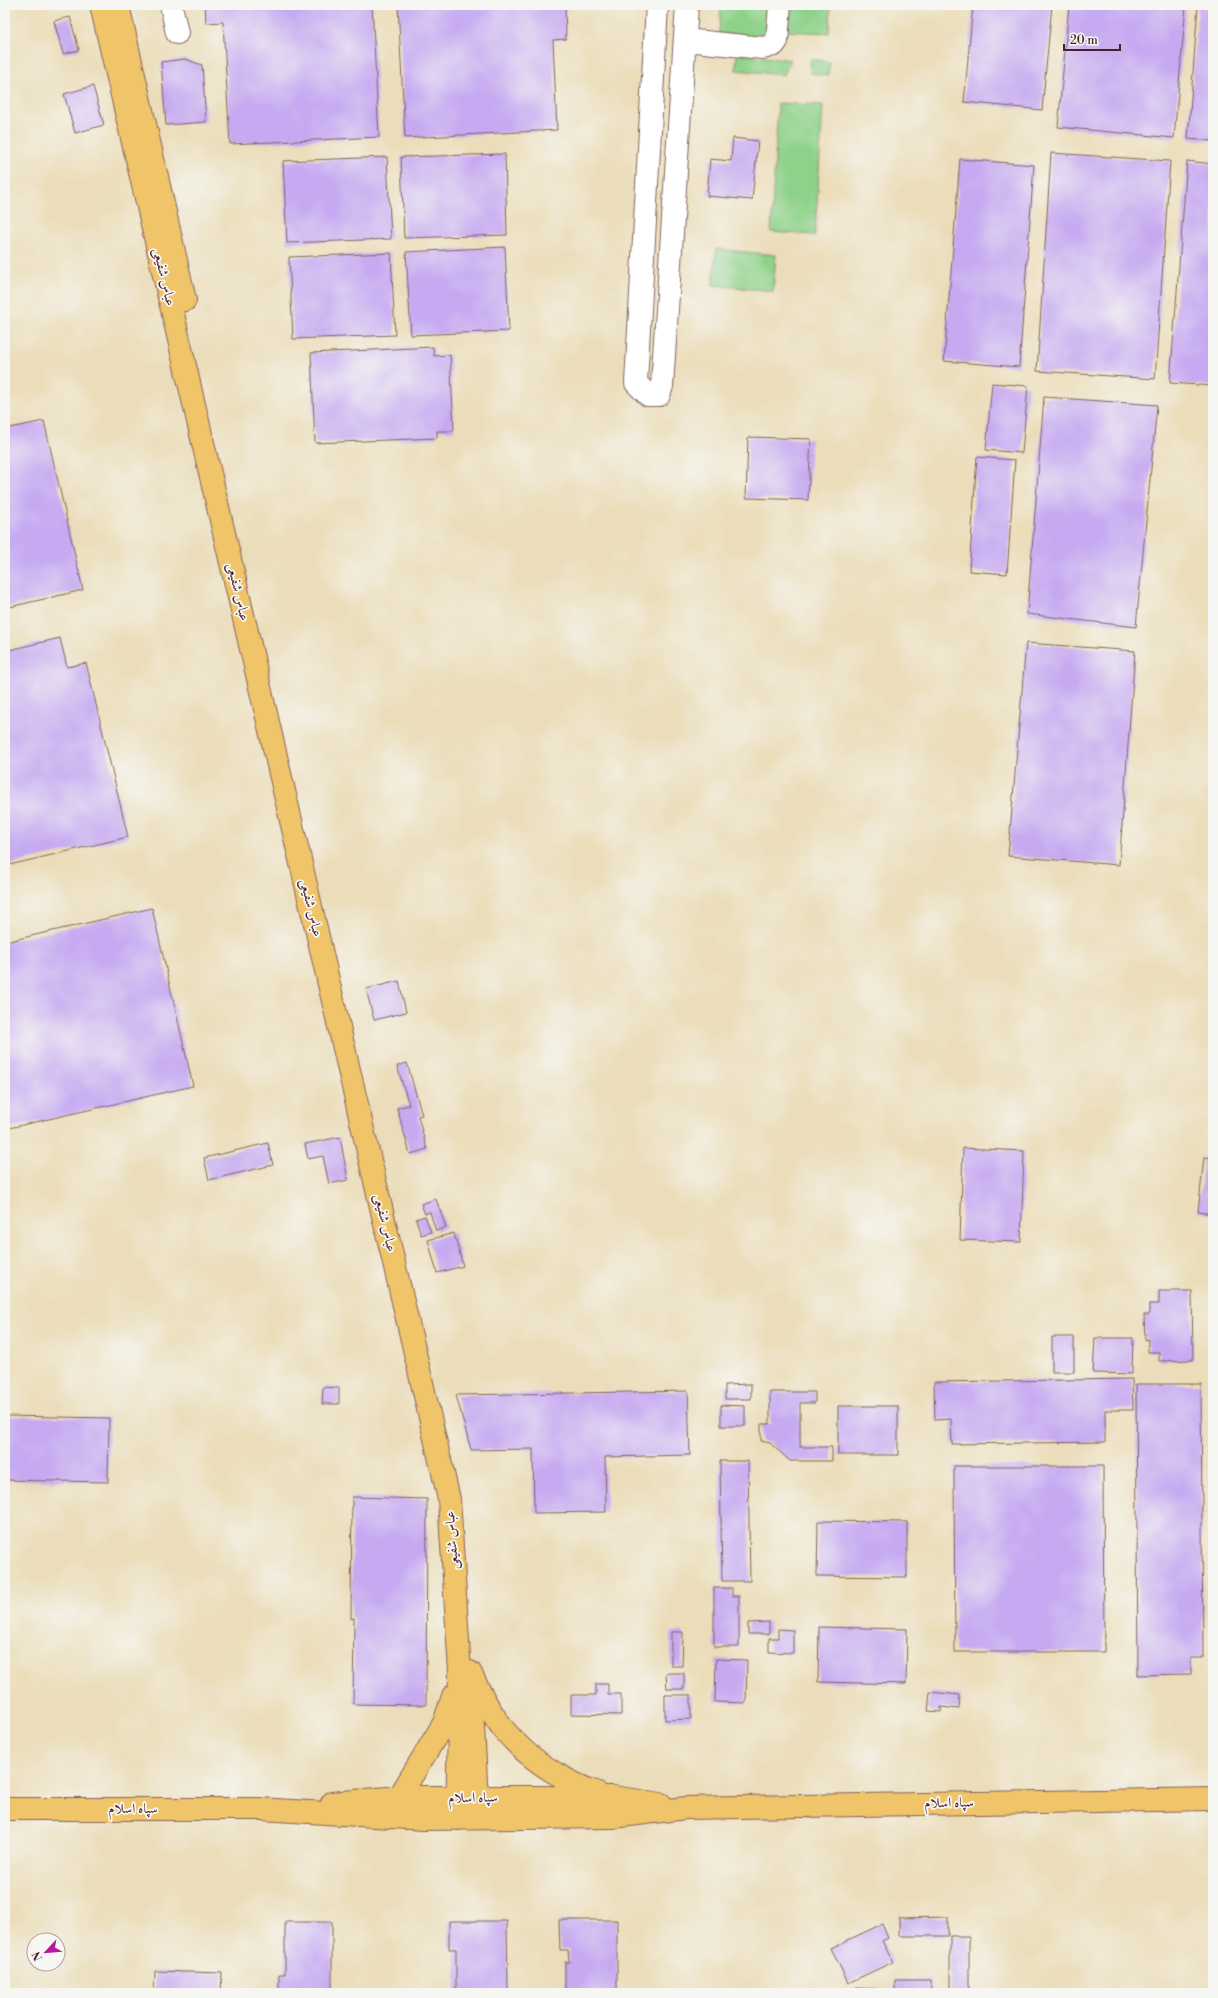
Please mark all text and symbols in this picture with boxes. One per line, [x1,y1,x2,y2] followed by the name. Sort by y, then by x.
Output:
[1064,26,1120,52] scale bar
[1070,33,1098,48] text: 20 m
[149,246,179,308] street label: عباس شفیعی
[223,561,253,623] street label: عباس شفیعی
[296,877,326,939] street label: عباس شفیعی
[370,1192,400,1254] street label: عباس شفیعی
[441,1510,463,1570] street label: عباس شفیعی
[448,1789,498,1810] street label: سپاه اسلام
[924,1794,974,1815] street label: سپاه اسلام
[108,1800,158,1821] street label: سپاه اسلام
[26,1932,66,1972] north arrow
[30,1949,46,1963] text: N

